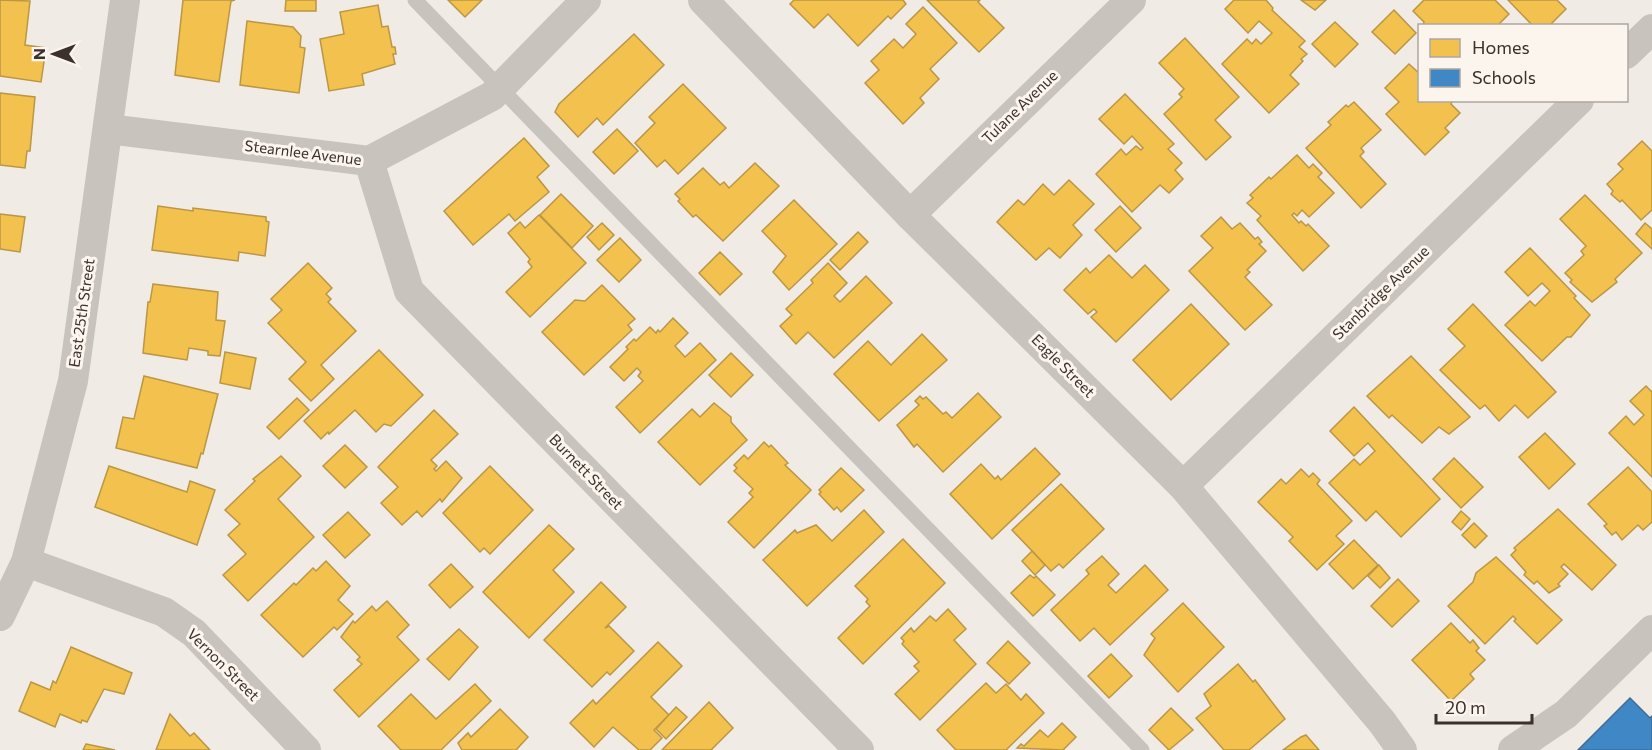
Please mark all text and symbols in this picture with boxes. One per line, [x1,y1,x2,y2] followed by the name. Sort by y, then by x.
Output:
[24,24,84,84] north arrow
[1418,24,1628,102] legend
[1472,36,1530,58] text: Homes
[29,48,48,60] text: N
[978,66,1061,147] street label: Tulane Avenue
[1472,66,1536,88] text: Schools
[244,136,363,168] street label: Stearnlee Avenue
[1328,242,1432,343] street label: Stanbridge Avenue
[64,257,98,368] street label: East 25th Street
[1028,330,1099,401] street label: Eagle Street
[546,430,627,513] street label: Burnett Street
[184,624,264,704] street label: Vernon Street
[1436,687,1532,725] scale bar
[1445,696,1486,718] text: 20 m

